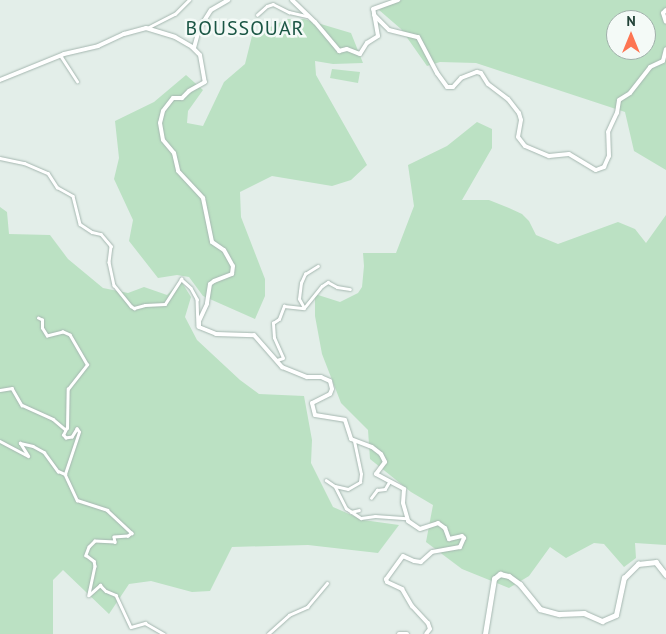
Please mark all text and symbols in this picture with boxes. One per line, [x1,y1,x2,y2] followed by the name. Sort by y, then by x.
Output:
[606,10,656,60] north arrow
[626,12,636,30] text: N
[184,16,306,40] district label: BOUSSOUAR

